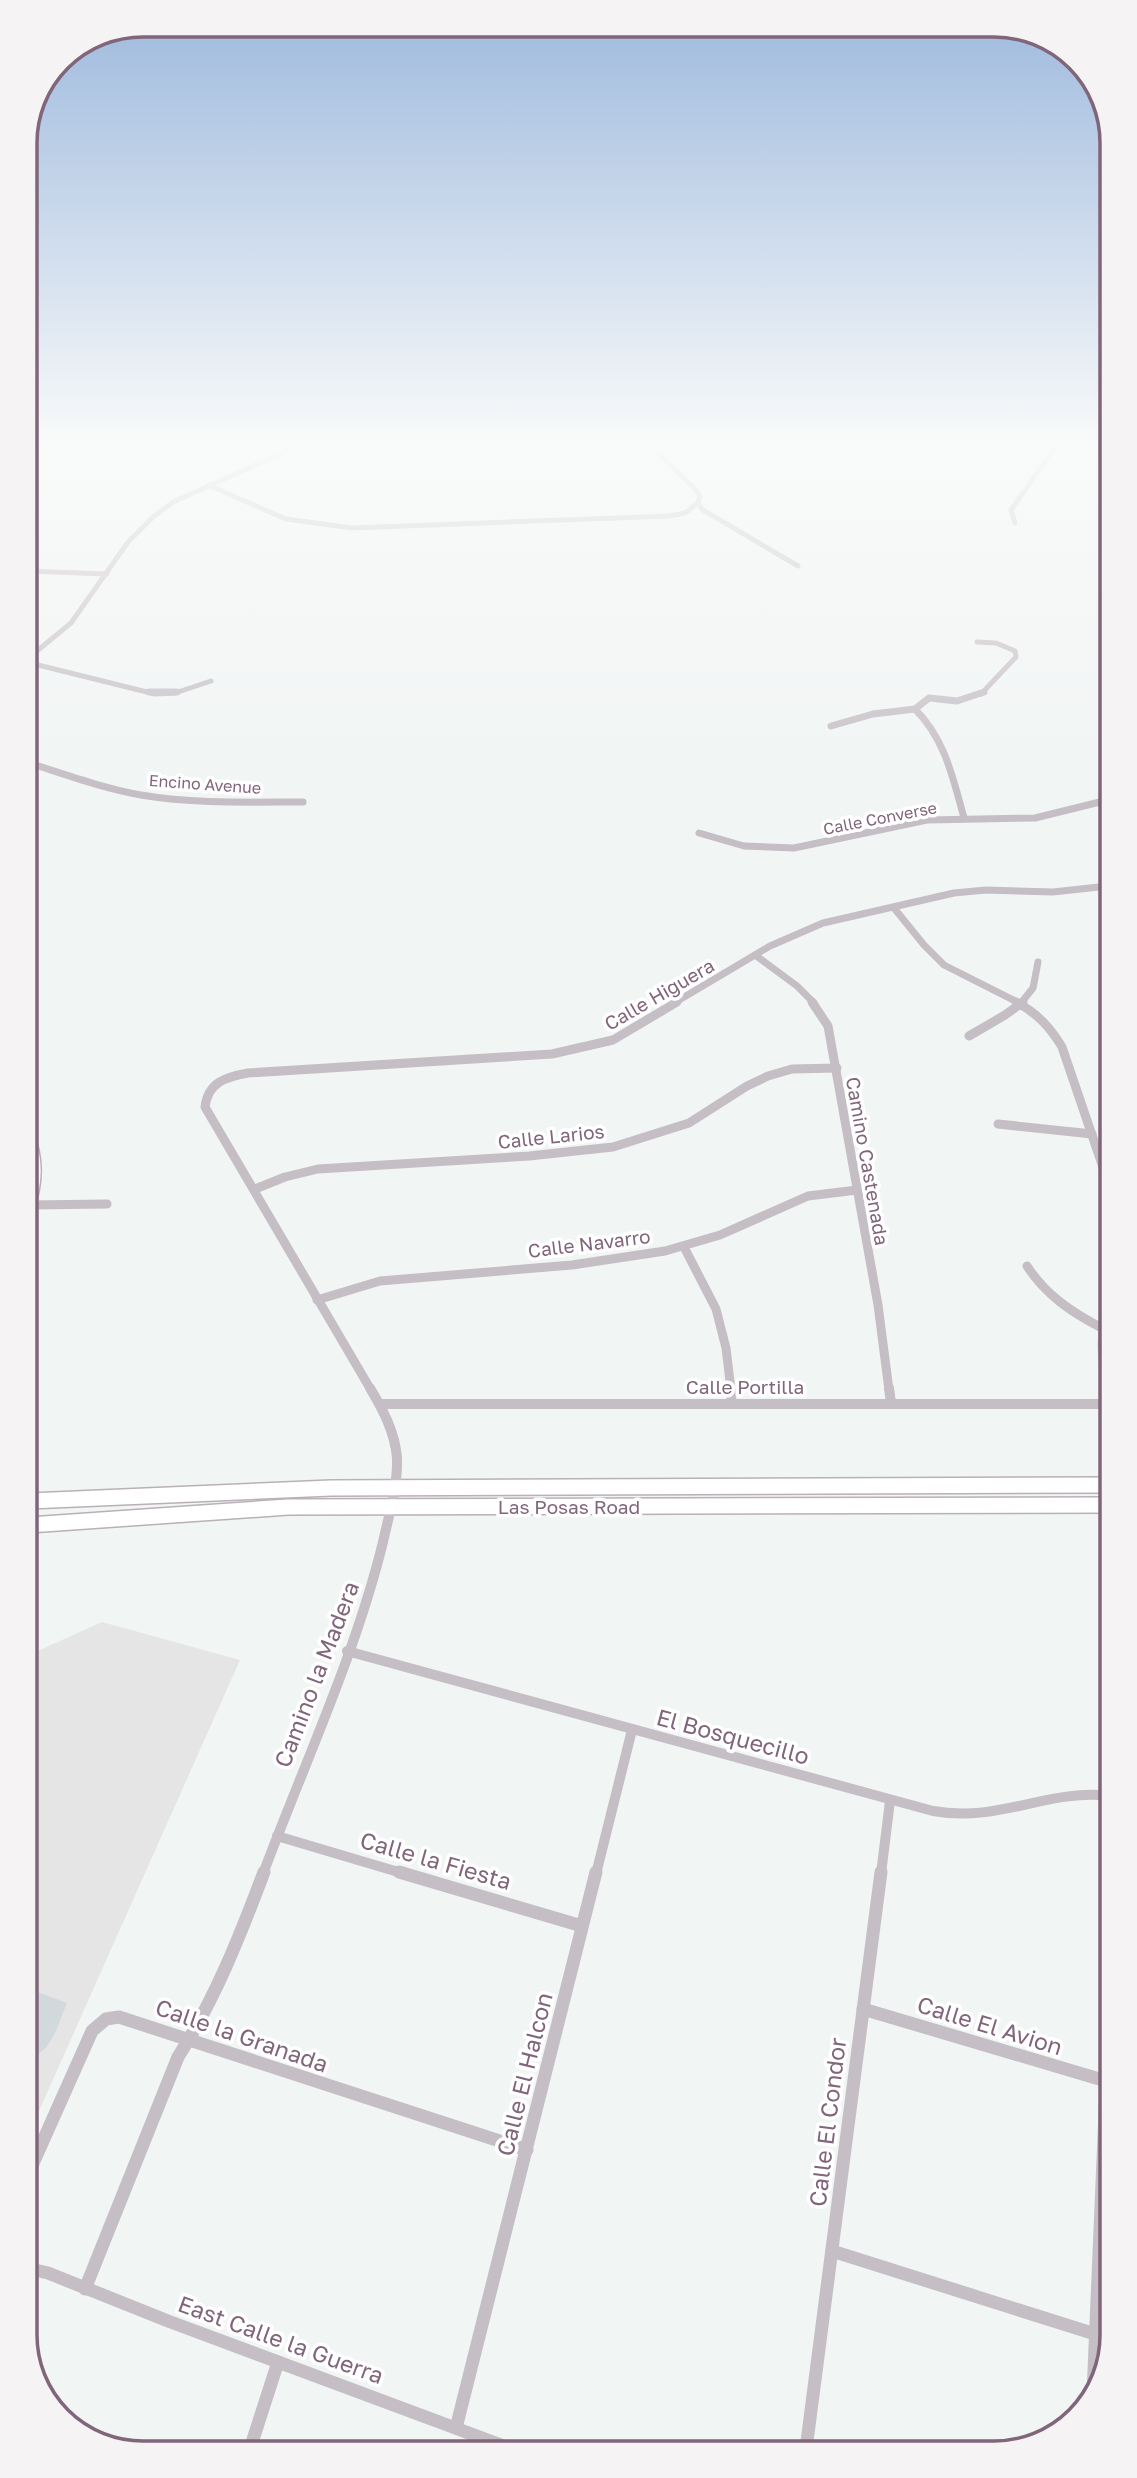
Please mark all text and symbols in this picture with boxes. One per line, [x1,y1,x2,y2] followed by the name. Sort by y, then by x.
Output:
[148,770,262,798] street label: Encino Avenue
[822,797,938,839] street label: Calle Converse
[600,953,718,1035] street label: Calle Higuera
[842,1075,894,1247] street label: Camino Castenada
[497,1119,605,1153] street label: Calle Larios
[527,1224,651,1262] street label: Calle Navarro
[686,1375,804,1398] street label: Calle Portilla
[498,1495,640,1518] street label: Las Posas Road
[268,1577,364,1771] street label: Camino la Madera
[654,1702,812,1770] street label: El Bosquecillo
[357,1825,515,1895] street label: Calle la Fiesta
[490,1989,558,2159] street label: Calle El Halcon
[914,1990,1066,2060] street label: Calle El Avion
[152,1992,332,2078] street label: Calle la Granada
[803,2036,851,2208] street label: Calle El Condor
[175,2289,387,2389] street label: East Calle la Guerra

